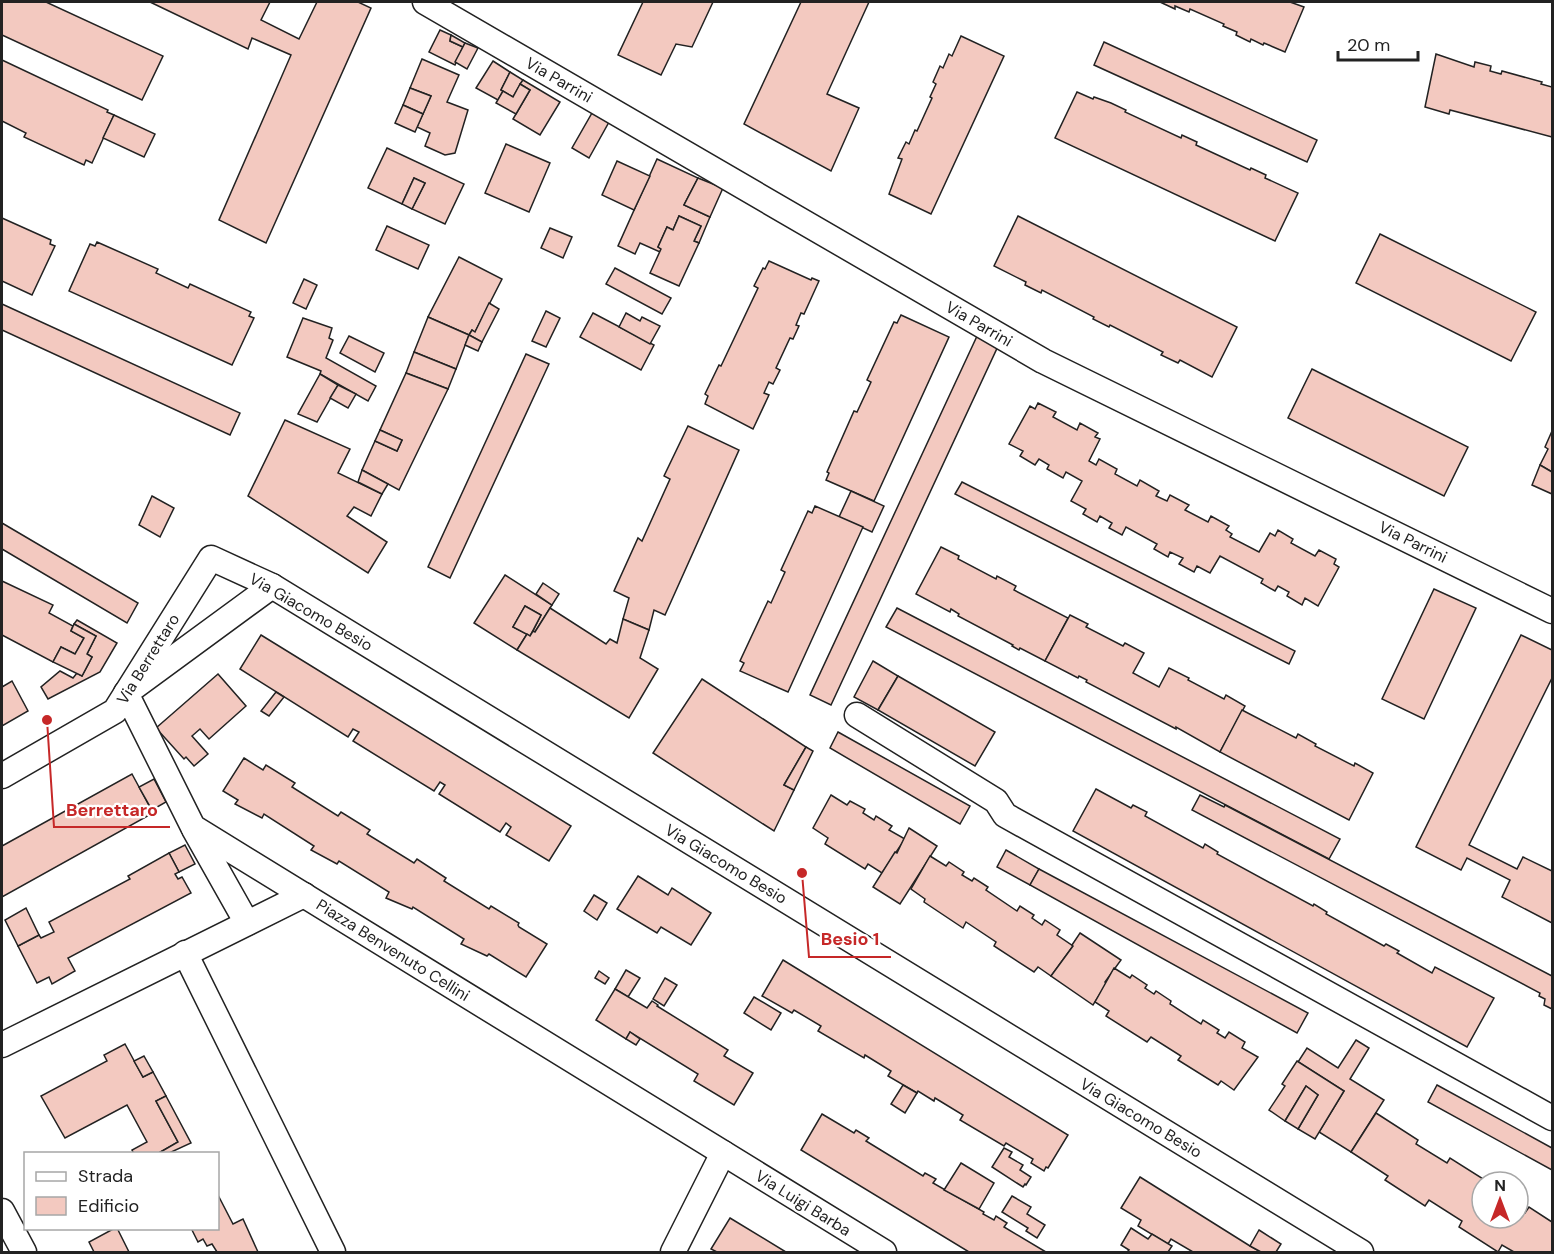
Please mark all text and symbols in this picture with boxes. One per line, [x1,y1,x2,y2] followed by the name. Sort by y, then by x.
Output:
[1338,24,1418,62] scale bar
[1347,33,1390,57] text: 20 m
[522,52,596,108] street label: Via Parrini
[942,296,1016,352] street label: Via Parrini
[1375,516,1451,568] street label: Via Parrini
[246,568,376,656] street label: Via Giacomo Besio
[112,610,184,708] street label: Via Berrettaro
[54,791,170,827] callout: Berrettaro
[66,798,158,822] text: Berrettaro
[661,819,791,909] street label: Via Giacomo Besio
[312,894,474,1006] street label: Piazza Benvenuto Cellini
[809,921,891,957] callout: Besio 1
[821,927,879,951] text: Besio 1
[1076,1073,1206,1163] street label: Via Giacomo Besio
[24,1152,219,1230] legend
[78,1164,133,1188] text: Strada
[751,1165,855,1241] street label: Via Luigi Barba
[1470,1170,1530,1230] north arrow
[1494,1175,1506,1196] text: N
[78,1194,139,1218] text: Edificio

